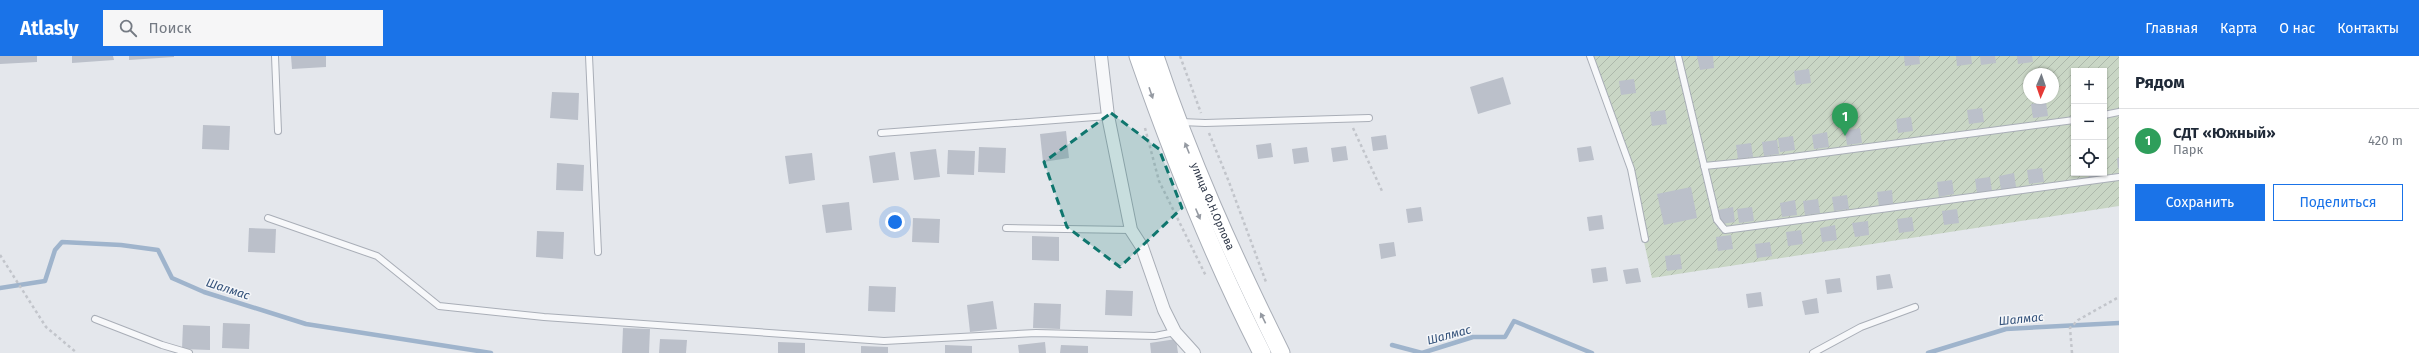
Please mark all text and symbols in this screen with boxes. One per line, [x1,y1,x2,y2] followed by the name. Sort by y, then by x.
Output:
[103,10,383,46] search box
[20,17,79,40] text: Atlasly
[117,17,139,39] icon: search
[149,19,191,37] text: Поиск
[2145,20,2198,37] text: Главная
[2220,20,2257,37] text: Карта
[2279,20,2315,37] text: О нас
[2337,20,2399,37] text: Контакты
[2023,68,2059,104] north arrow
[2071,68,2107,176] map controls
[2071,68,2107,104] button: +
[2135,72,2185,93] text: Рядом
[1148,87,1154,99] one-way arrow
[1832,103,1858,136] pin: 1
[2071,104,2107,140] button: −
[2173,124,2276,142] text: СДТ «Южный»
[2145,133,2151,148] text: 1
[2368,133,2403,148] text: 420 m
[2071,140,2107,176] button: locate
[1184,142,1190,154] one-way arrow
[2173,142,2203,157] text: Парк
[1188,161,1237,252] street label: улица Ф.Н.Орлова
[2135,184,2265,221] button: Сохранить
[2273,184,2403,221] button: Поделиться
[1195,209,1201,221] one-way arrow
[885,212,905,232] your location
[204,275,252,303] water label: Шалмас
[1998,310,2045,328] water label: Шалмас
[1260,312,1267,324] one-way arrow
[1425,322,1473,348] water label: Шалмас

